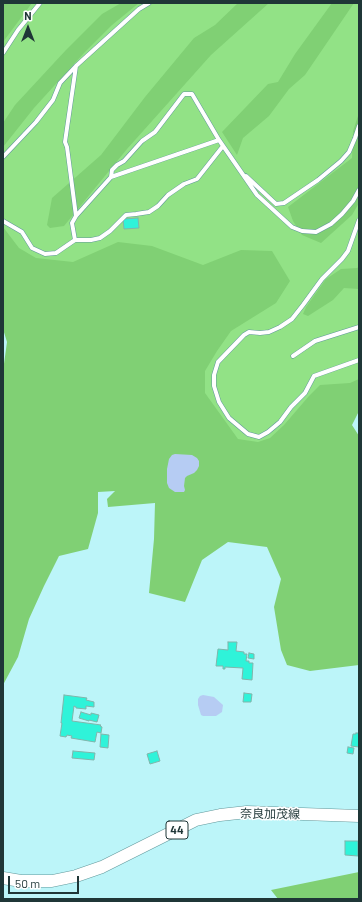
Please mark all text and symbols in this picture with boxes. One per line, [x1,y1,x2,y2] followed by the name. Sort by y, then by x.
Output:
[8,8,48,48] north arrow
[24,9,32,22] text: N
[240,806,300,822] street label: 奈良加茂線
[166,821,188,839] road number: 44
[10,868,81,894] scale bar
[15,876,40,890] text: 50 m

